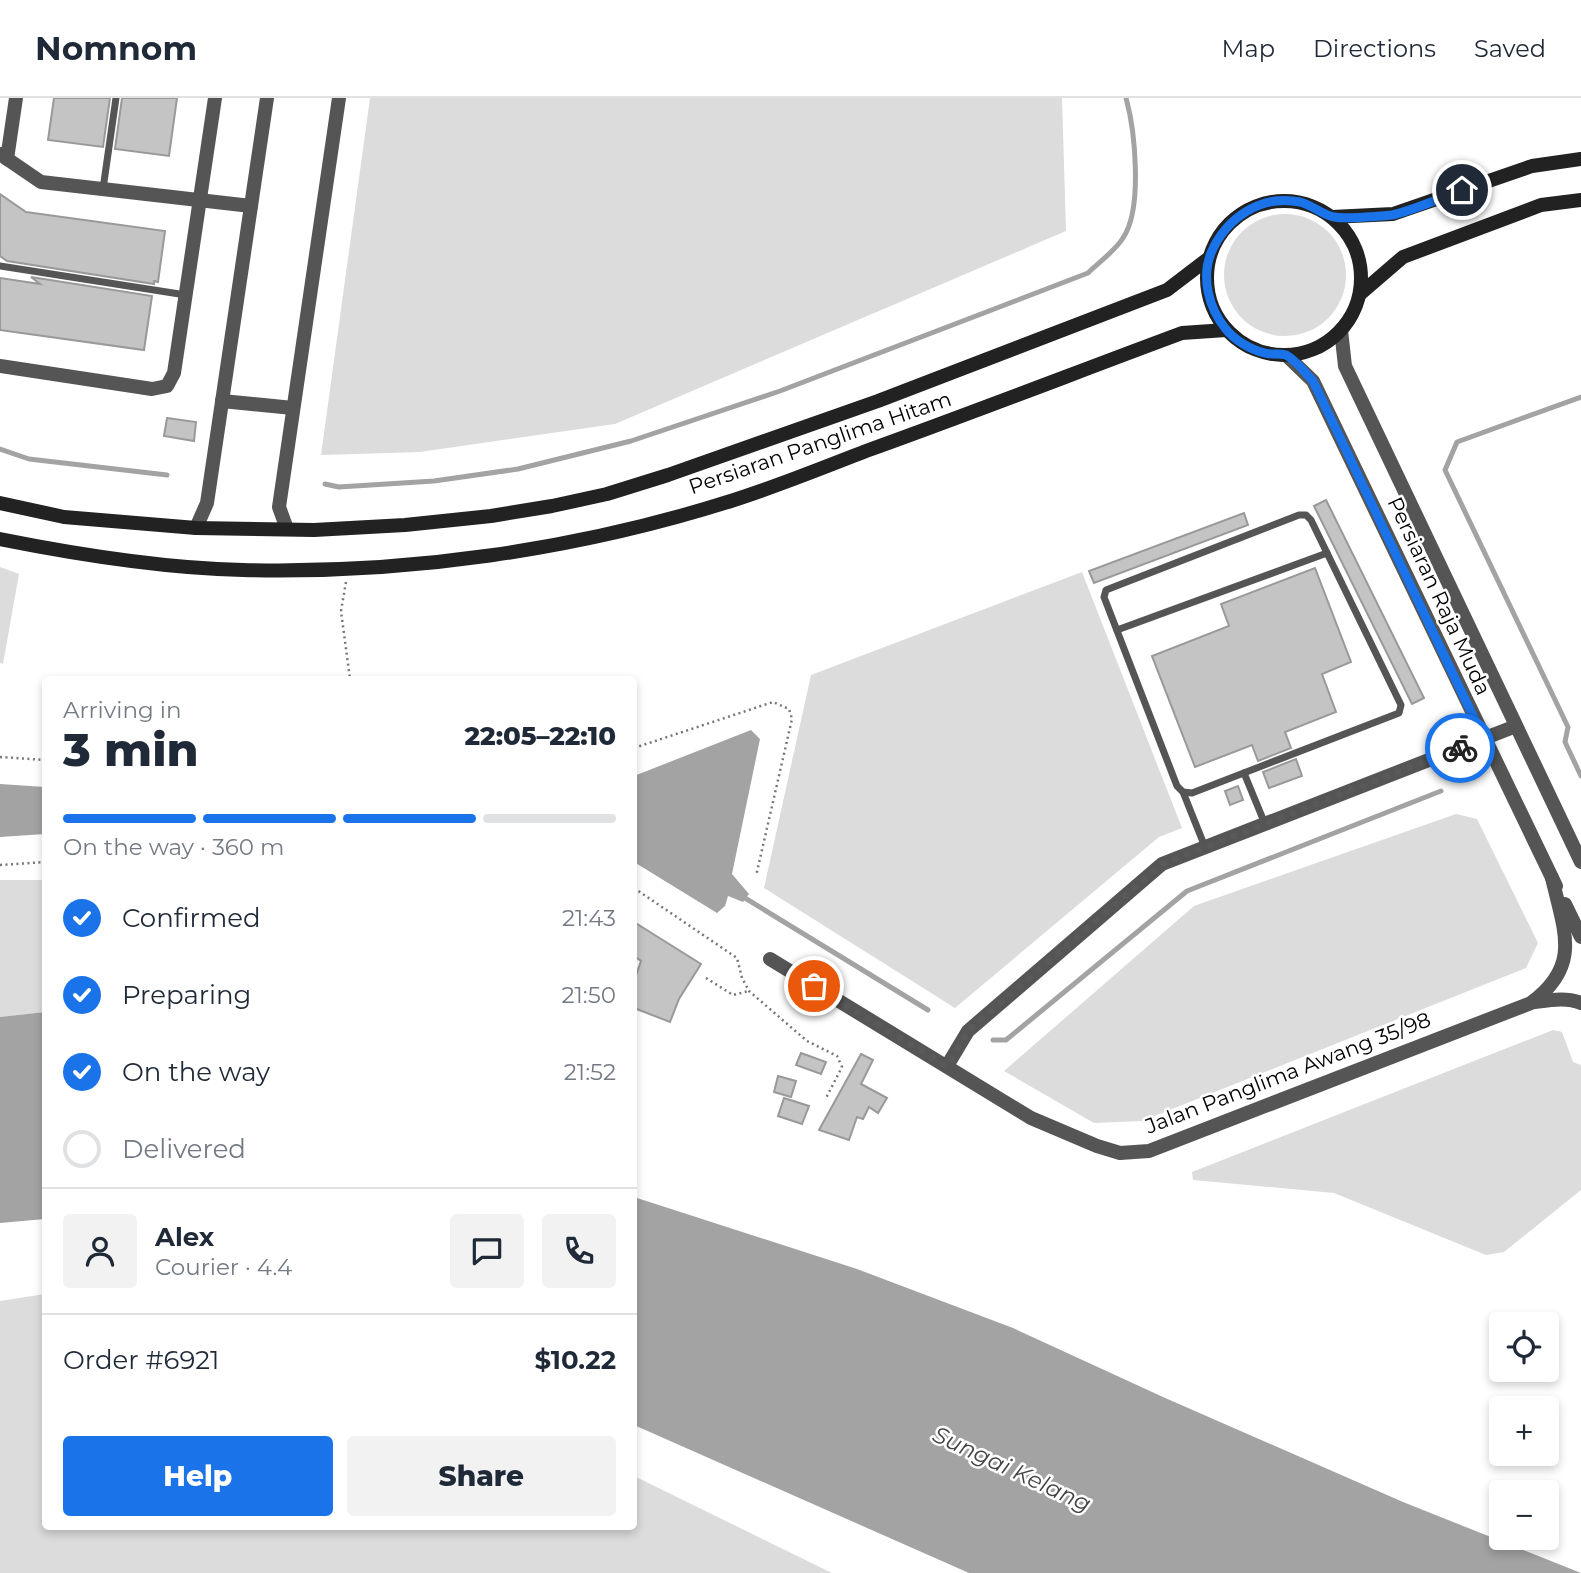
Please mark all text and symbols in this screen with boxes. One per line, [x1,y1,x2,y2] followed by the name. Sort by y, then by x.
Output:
[35,28,197,68] text: Nomnom
[1222,34,1275,63] text: Map
[1313,34,1436,63] text: Directions
[1474,34,1546,63] text: Saved
[1432,160,1492,220] pin
[1443,171,1481,209] icon: home
[685,386,955,499] street label: Persiaran Panglima Hitam
[1383,493,1496,699] street label: Persiaran Raja Muda
[63,696,182,724] text: Arriving in
[1425,713,1495,783] courier
[465,720,616,752] text: 22:05–22:10
[63,721,199,778] text: 3 min
[1441,729,1479,767] icon: bike
[63,833,285,861] text: On the way · 360 m
[63,899,101,937] icon: check
[122,902,261,934] text: Confirmed
[562,904,616,932] text: 21:43
[784,956,844,1016] pin
[795,967,833,1005] icon: bag
[63,976,101,1014] icon: check
[122,979,251,1011] text: Preparing
[562,981,616,1009] text: 21:50
[1141,1006,1434,1139] street label: Jalan Panglima Awang 35/98
[63,1053,101,1091] icon: check
[122,1056,270,1088] text: On the way
[564,1058,616,1086] text: 21:52
[122,1133,246,1165] text: Delivered
[63,1214,137,1288] button: person
[450,1214,524,1288] button: chat
[542,1214,616,1288] button: phone
[155,1221,214,1253] text: Alex
[155,1253,292,1281] text: Courier · 4.4
[1489,1312,1559,1550] map controls
[1489,1312,1559,1382] button: locate
[63,1344,219,1376] text: Order #6921
[534,1344,616,1376] text: $10.22
[1489,1396,1559,1466] button: +
[928,1420,1096,1518] water label: Sungai Kelang
[63,1436,333,1516] button: Help
[347,1436,616,1516] button: Share
[1489,1480,1559,1550] button: −

